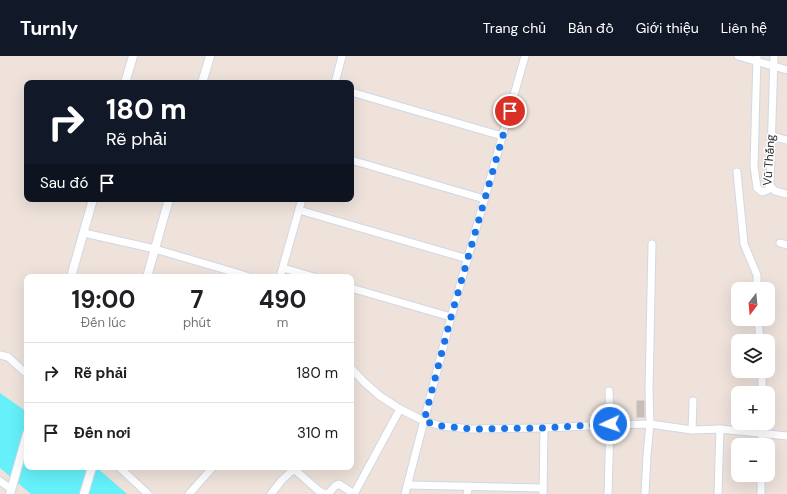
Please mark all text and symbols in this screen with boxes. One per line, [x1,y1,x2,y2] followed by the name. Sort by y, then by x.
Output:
[20,16,78,41] text: Turnly
[483,19,546,37] text: Trang chủ
[568,19,614,37] text: Bản đồ
[636,19,699,37] text: Giới thiệu
[721,19,767,37] text: Liên hệ
[106,91,187,128] text: 180 m
[493,94,527,128] pin
[40,96,92,148] icon: right
[499,100,521,122] icon: arrive
[106,127,167,151] text: Rẽ phải
[759,133,779,186] street label: Vũ Thắng
[96,172,118,194] icon: arrive
[40,173,88,193] text: Sau đó
[731,282,775,326] north arrow
[731,282,775,482] map controls
[72,284,135,315] text: 19:00
[191,284,204,315] text: 7
[259,284,306,315] text: 490
[81,314,126,331] text: Đến lúc
[183,314,211,331] text: phút
[277,314,288,331] text: m
[731,334,775,378] button: layers
[40,362,62,384] icon: right
[74,363,127,383] text: Rẽ phải
[297,363,338,383] text: 180 m
[731,386,775,430] button: +
[589,403,631,445] position arrow
[40,422,62,444] icon: arrive
[74,423,131,443] text: Đến nơi
[297,423,338,443] text: 310 m
[731,438,775,482] button: −

